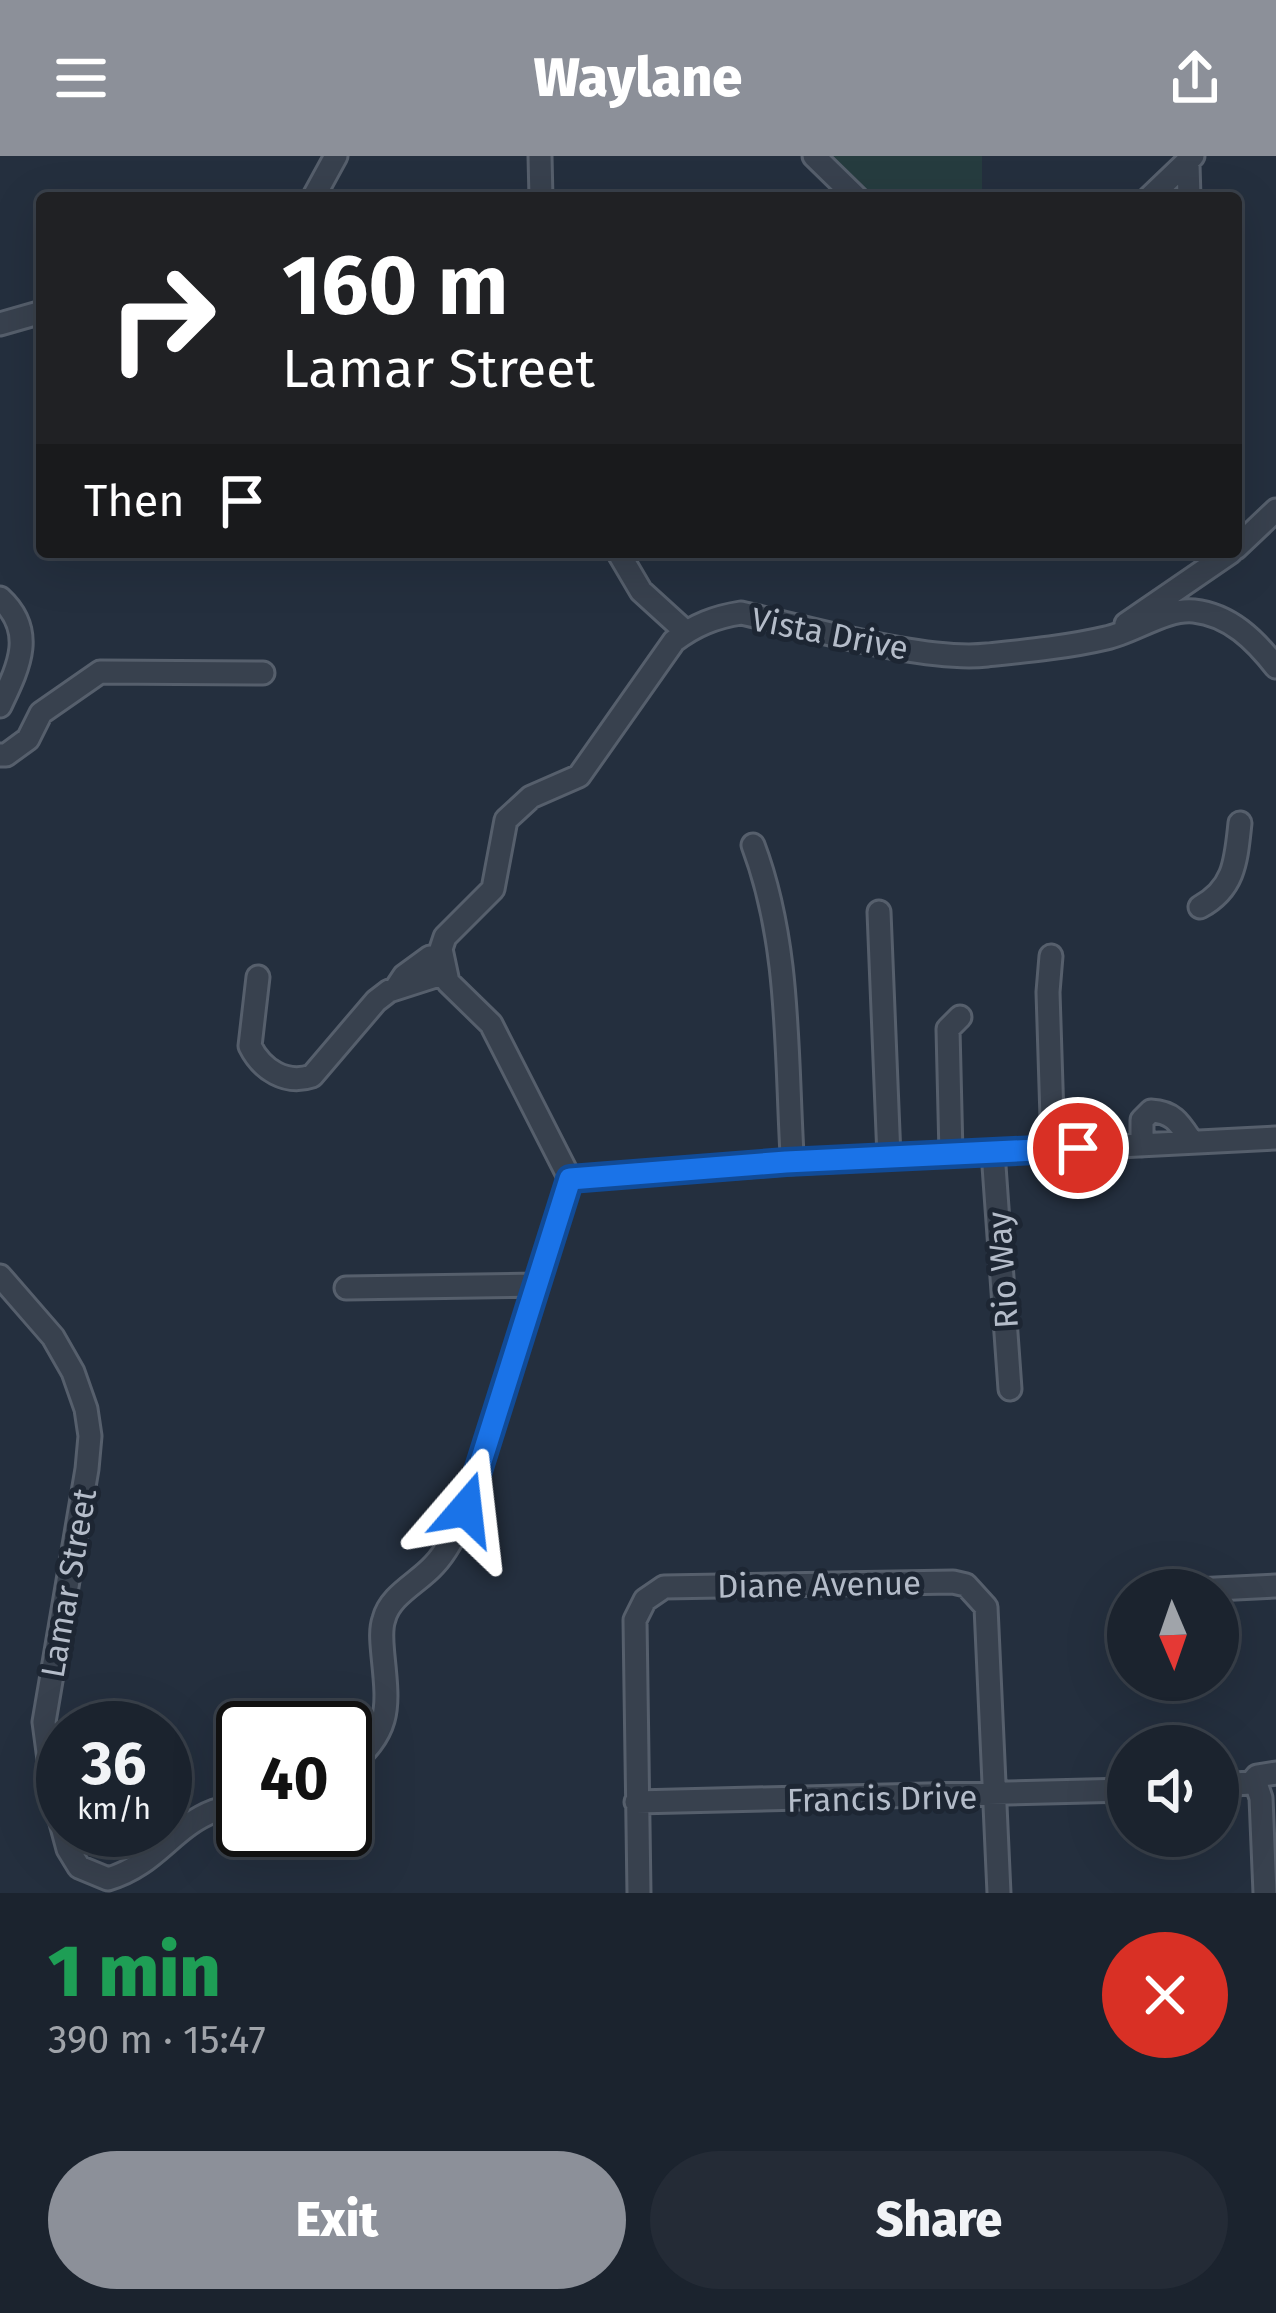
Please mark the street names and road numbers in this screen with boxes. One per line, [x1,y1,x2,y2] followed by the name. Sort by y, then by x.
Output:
[748,599,912,669] street label: Vista Drive
[979,1210,1027,1330] street label: Rio Way
[33,1485,105,1681] street label: Lamar Street
[717,1563,921,1607] street label: Diane Avenue
[786,1777,978,1821] street label: Francis Drive

